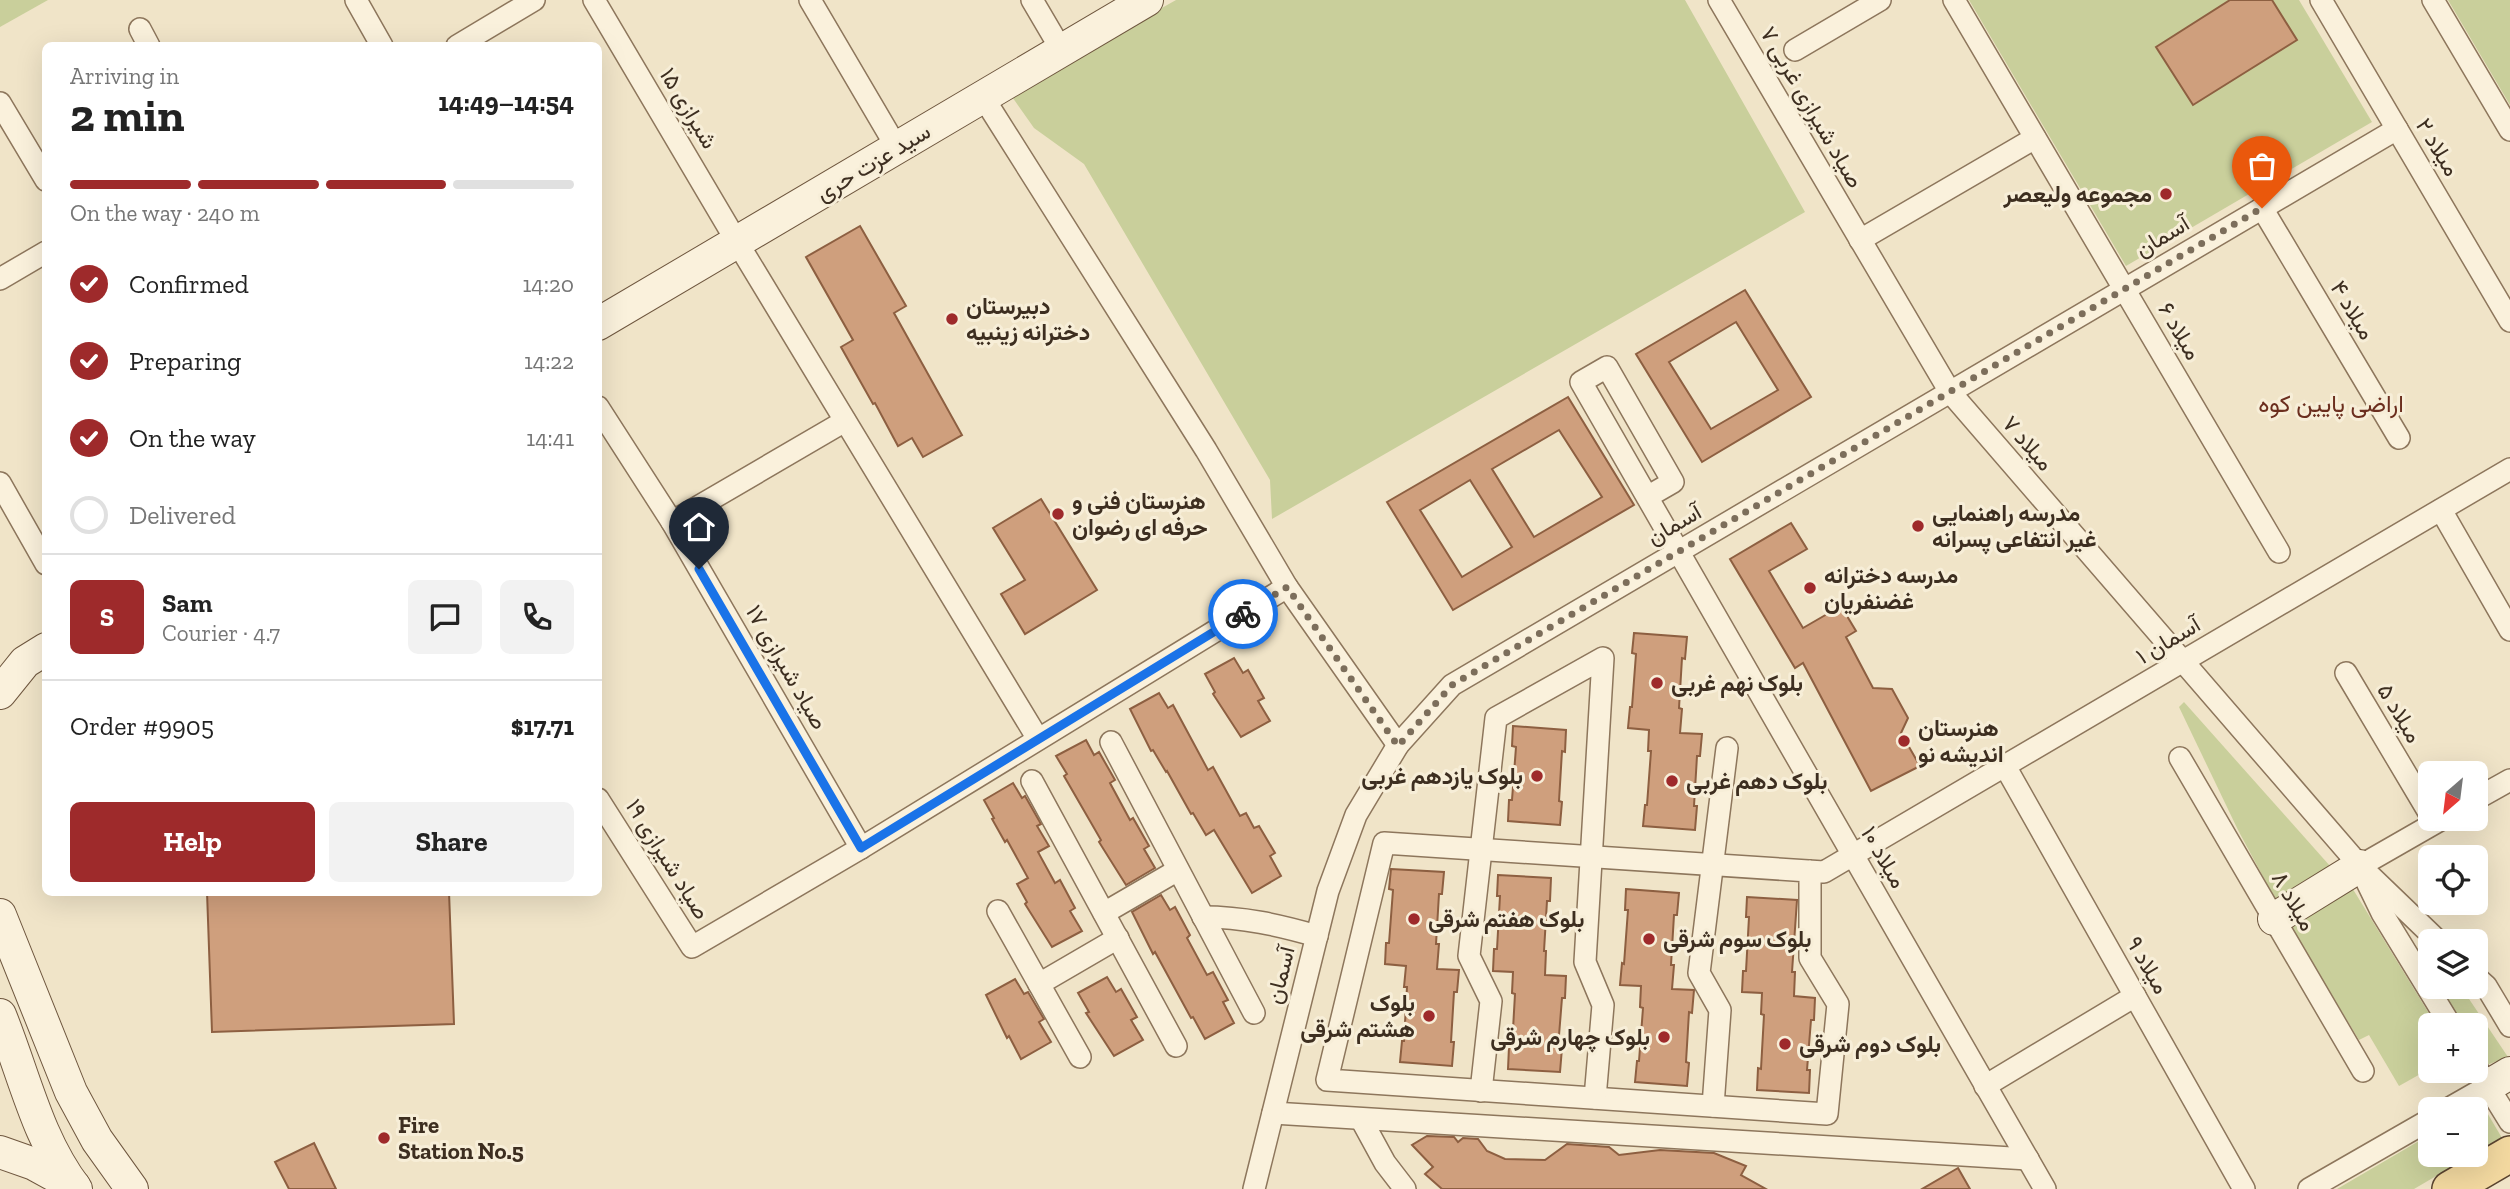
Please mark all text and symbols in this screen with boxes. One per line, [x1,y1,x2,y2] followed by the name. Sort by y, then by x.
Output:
[1754,21,1870,193] street label: صیاد شیرازی غربی ۷
[70,62,179,90] text: Arriving in
[653,62,724,154] street label: شیرازی ۱۵
[438,86,574,118] text: 14:49–14:54
[70,88,185,143] text: 2 min
[2410,113,2466,181] street label: میلاد ۲
[811,117,936,208] street label: سید عزت حری
[2232,136,2292,208] pin
[2243,147,2281,185] icon: bag
[2002,180,2152,209] place label: مجموعه ولیعصر
[2158,186,2174,202] marker: مجموعه ولیعصر
[70,199,260,227] text: On the way · 240 m
[2130,208,2196,263] street label: آسمان
[70,265,108,303] icon: check
[129,268,249,300] text: Confirmed
[523,270,574,298] text: 14:20
[2325,275,2381,345] street label: میلاد ۴
[966,292,1090,347] place label: دبیرستان دخترانه زینبیه
[2152,297,2208,365] street label: میلاد ۶
[944,311,960,327] marker: دبیرستان دخترانه زینبیه
[70,342,108,380] icon: check
[129,345,241,377] text: Preparing
[524,347,574,375] text: 14:22
[2258,389,2404,420] district label: اراضی پایین کوه
[1996,410,2060,476] street label: میلاد ۷
[70,419,108,457] icon: check
[129,422,256,454] text: On the way
[526,424,574,452] text: 14:41
[1072,487,1208,542] place label: هنرستان فنی و حرفه ای رضوان
[1642,496,1708,551] street label: آسمان
[669,497,729,569] pin
[129,499,236,531] text: Delivered
[1932,499,2097,555] place label: مدرسه راهنمایی غیر انتفاعی پسرانه
[1050,506,1066,522] marker: هنرستان فنی و حرفه ای رضوان
[680,508,718,546] icon: home
[1910,518,1926,534] marker: مدرسه راهنمایی غیر انتفاعی پسرانه
[1824,561,1958,616] place label: مدرسه دخترانه غضنفریان
[1208,579,1278,649] courier
[408,580,482,654] button: chat
[500,580,574,654] button: phone
[1802,580,1818,596] marker: مدرسه دخترانه غضنفریان
[162,587,212,619] text: Sam
[1224,595,1262,633] icon: bike
[739,600,834,735] street label: صیاد شیرازی ۱۷
[100,601,114,633] text: S
[2131,609,2207,670] street label: آسمان ۱
[162,619,280,647] text: Courier · 4.7
[1671,669,1803,698] place label: بلوک نهم غربی
[1649,675,1665,691] marker: بلوک نهم غربی
[2371,678,2429,748] street label: میلاد ۵
[70,710,214,742] text: Order #9905
[511,710,574,742] text: $17.71
[1918,714,2004,769] place label: هنرستان اندیشه نو
[1896,733,1912,749] marker: هنرستان اندیشه نو
[2418,761,2488,831] north arrow
[2418,761,2488,1167] map controls
[1361,762,1523,791] place label: بلوک یازدهم غربی
[1686,767,1827,796] place label: بلوک دهم غربی
[1529,768,1545,784] marker: بلوک یازدهم غربی
[1664,773,1680,789] marker: بلوک دهم غربی
[619,794,716,925] street label: صیاد شیرازی ۱۹
[70,802,315,882] button: Help
[329,802,574,882] button: Share
[1855,821,1913,893] street label: میلاد ۱۰
[2418,845,2488,915] button: locate
[2266,866,2322,936] street label: میلاد ۸
[1428,905,1584,934] place label: بلوک هفتم شرقی
[1406,911,1422,927] marker: بلوک هفتم شرقی
[1663,925,1812,954] place label: بلوک سوم شرقی
[2418,929,2488,999] button: layers
[1641,931,1657,947] marker: بلوک سوم شرقی
[2120,931,2176,999] street label: میلاد ۹
[1259,942,1301,1007] street label: آسمان
[1300,989,1415,1044] place label: بلوک هشتم شرقی
[1421,1008,1437,1024] marker: بلوک هشتم شرقی
[2418,1013,2488,1083] button: +
[1490,1023,1650,1053] place label: بلوک چهارم شرقی
[1656,1029,1672,1045] marker: بلوک چهارم شرقی
[1799,1030,1941,1059] place label: بلوک دوم شرقی
[1777,1036,1793,1052] marker: بلوک دوم شرقی
[2418,1097,2488,1167] button: −
[398,1111,524,1165] place label: Fire Station No.5
[376,1130,392,1146] marker: Fire Station No.5

